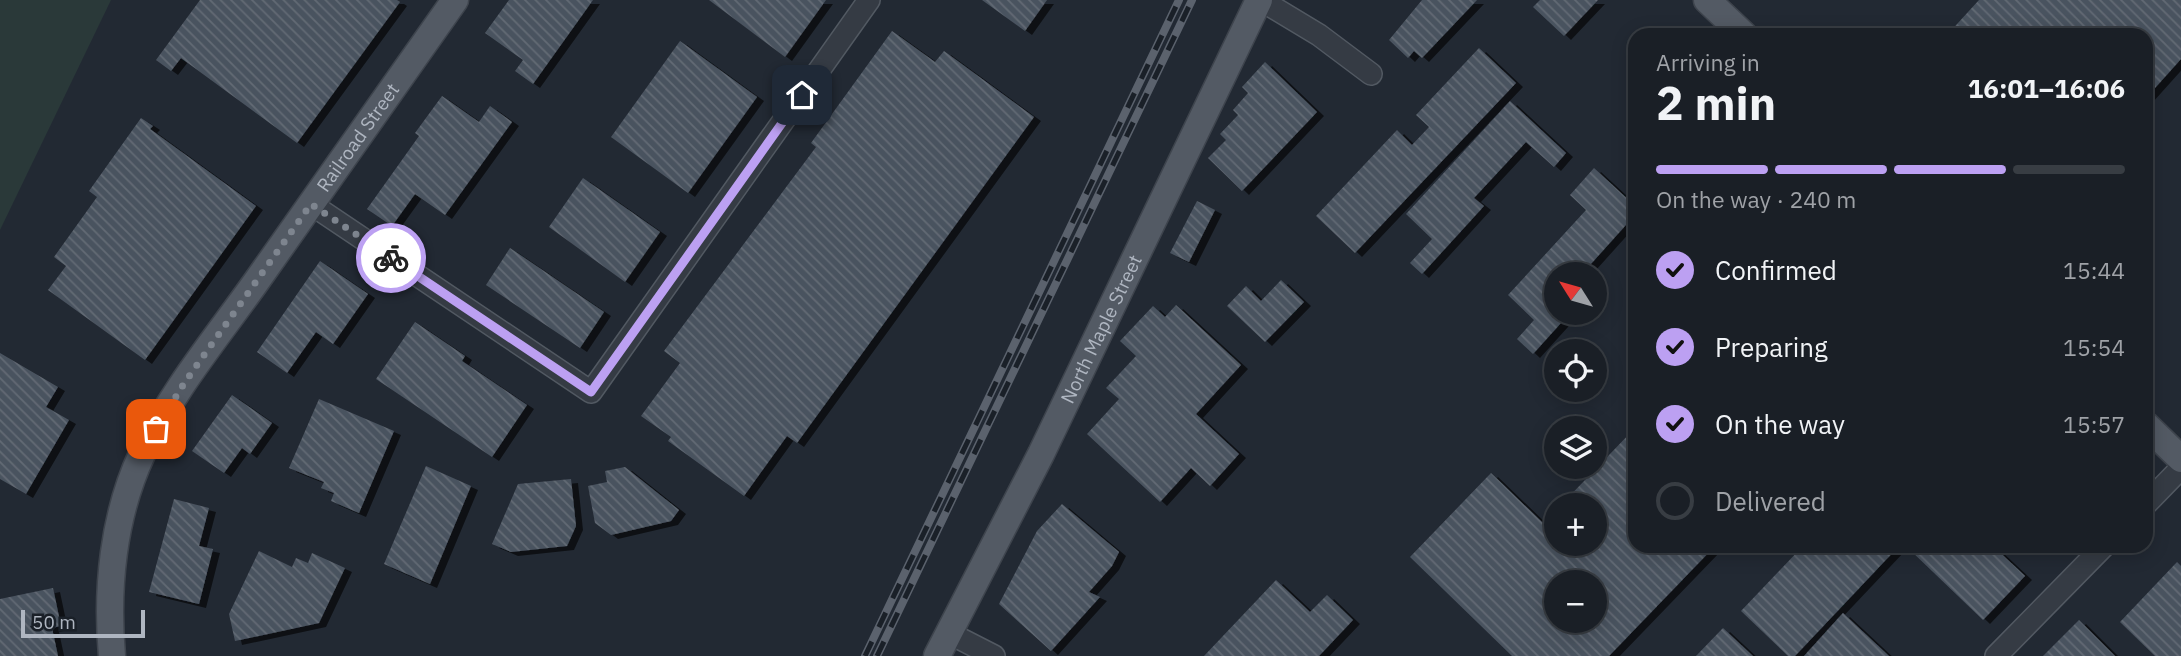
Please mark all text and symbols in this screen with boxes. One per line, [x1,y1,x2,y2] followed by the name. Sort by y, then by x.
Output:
[1656,47,1760,77] text: Arriving in
[772,65,832,125] pin
[1968,71,2125,105] text: 16:01–16:06
[1656,73,1776,133] text: 2 min
[783,76,821,114] icon: home
[311,78,404,196] street label: Railroad Street
[1656,184,1856,214] text: On the way · 240 m
[356,223,426,293] courier
[372,239,410,277] icon: bike
[1055,251,1147,407] street label: North Maple Street
[1656,251,1694,289] icon: check
[1715,253,1837,287] text: Confirmed
[2063,255,2125,285] text: 15:44
[1544,262,1606,326] north arrow
[1544,262,1607,633] map controls
[1656,328,1694,366] icon: check
[1715,330,1828,364] text: Preparing
[2063,332,2125,362] text: 15:54
[1544,339,1607,402] button: locate
[126,399,186,459] pin
[1656,405,1694,443] icon: check
[1715,407,1845,441] text: On the way
[2063,409,2125,439] text: 15:57
[137,410,175,448] icon: bag
[1544,416,1607,479] button: layers
[1715,484,1826,518] text: Delivered
[1544,493,1607,556] button: +
[1544,570,1607,633] button: −
[21,607,145,639] scale bar
[32,610,76,634] text: 50 m

